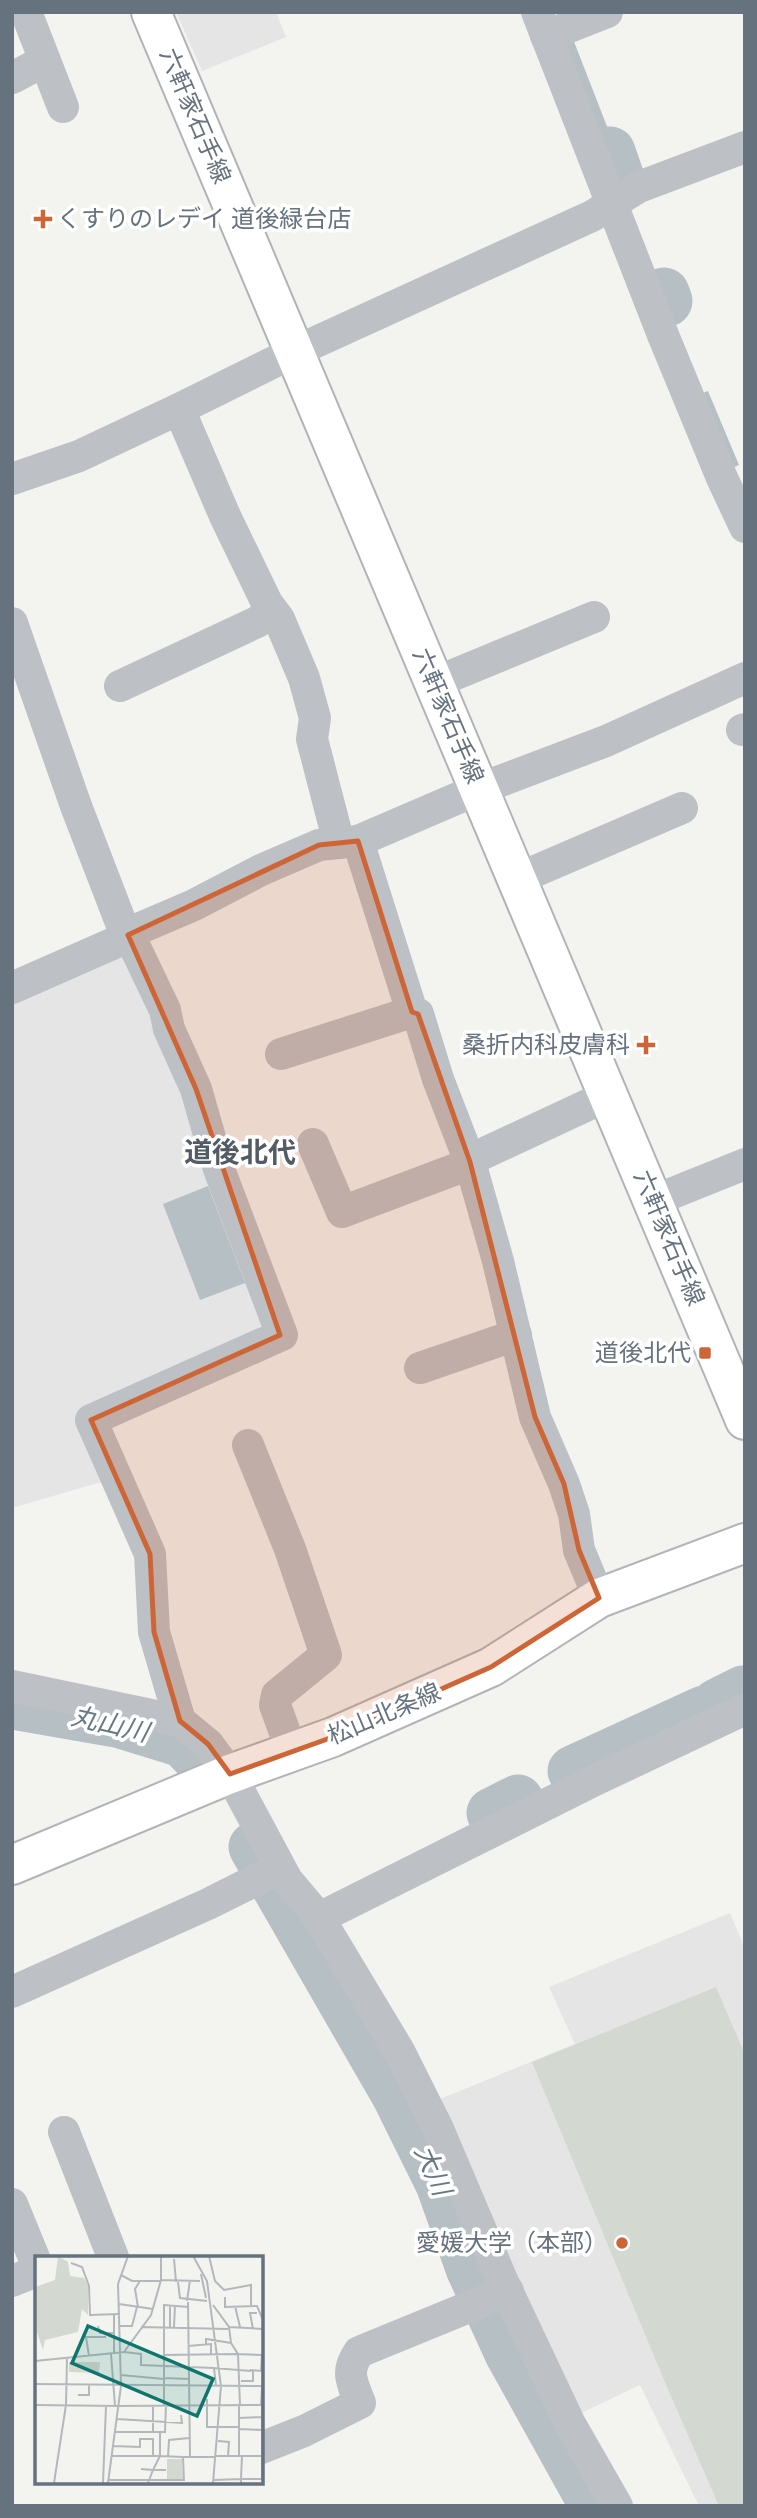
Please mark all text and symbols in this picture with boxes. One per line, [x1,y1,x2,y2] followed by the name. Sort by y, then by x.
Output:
[153,43,240,188] street label: 六軒家石手線
[57,201,351,234] place label: くすりのレデイ 道後緑台店
[35,211,51,227] marker: くすりのレデイ 道後緑台店
[406,643,493,788] street label: 六軒家石手線
[462,1027,630,1060] place label: 桑折内科皮膚科
[636,1035,656,1055] marker: 桑折内科皮膚科
[184,1132,296,1170] district label: 道後北代
[627,1165,714,1310] street label: 六軒家石手線
[595,1335,691,1368] place label: 道後北代
[697,1345,713,1361] marker: 道後北代
[322,1674,445,1751] street label: 松山北条線
[68,1697,155,1750] water label: 丸山川
[407,2139,462,2203] water label: 大川
[416,2225,608,2258] place label: 愛媛大学（本部）
[614,2235,630,2251] marker: 愛媛大学（本部）
[35,2256,262,2483] inset map

